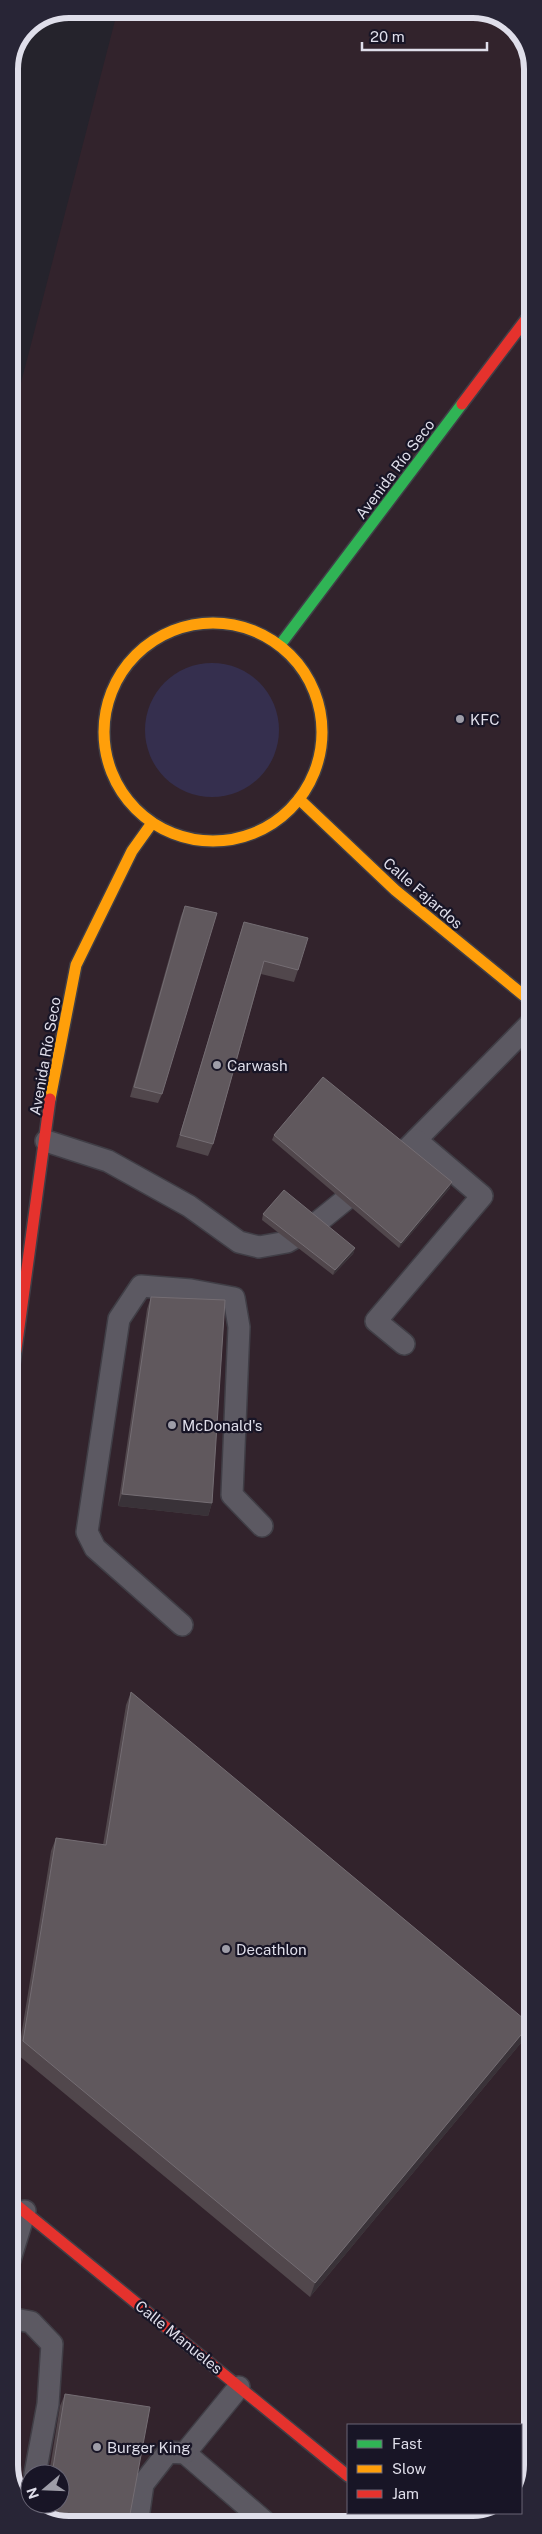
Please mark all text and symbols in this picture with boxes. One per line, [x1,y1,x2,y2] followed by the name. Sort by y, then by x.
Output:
[362,20,487,52] scale bar
[370,28,405,45] text: 20 m
[352,416,438,522] street label: Avenida Río Seco
[470,711,499,728] place label: KFC
[454,713,466,725] marker: KFC
[380,854,466,932] street label: Calle Fajardos
[26,996,64,1116] street label: Avenida Río Seco
[227,1057,288,1074] place label: Carwash
[211,1059,223,1071] marker: Carwash
[182,1417,262,1434] place label: McDonald's
[166,1419,178,1431] marker: McDonald's
[236,1941,307,1958] place label: Decathlon
[220,1943,232,1955] marker: Decathlon
[132,2297,226,2377] street label: Calle Manueles
[347,2424,522,2514] legend
[392,2435,422,2452] text: Fast
[107,2439,191,2456] place label: Burger King
[91,2441,103,2453] marker: Burger King
[392,2460,427,2477] text: Slow
[20,2464,70,2514] north arrow
[23,2485,42,2501] text: N
[392,2485,419,2502] text: Jam

